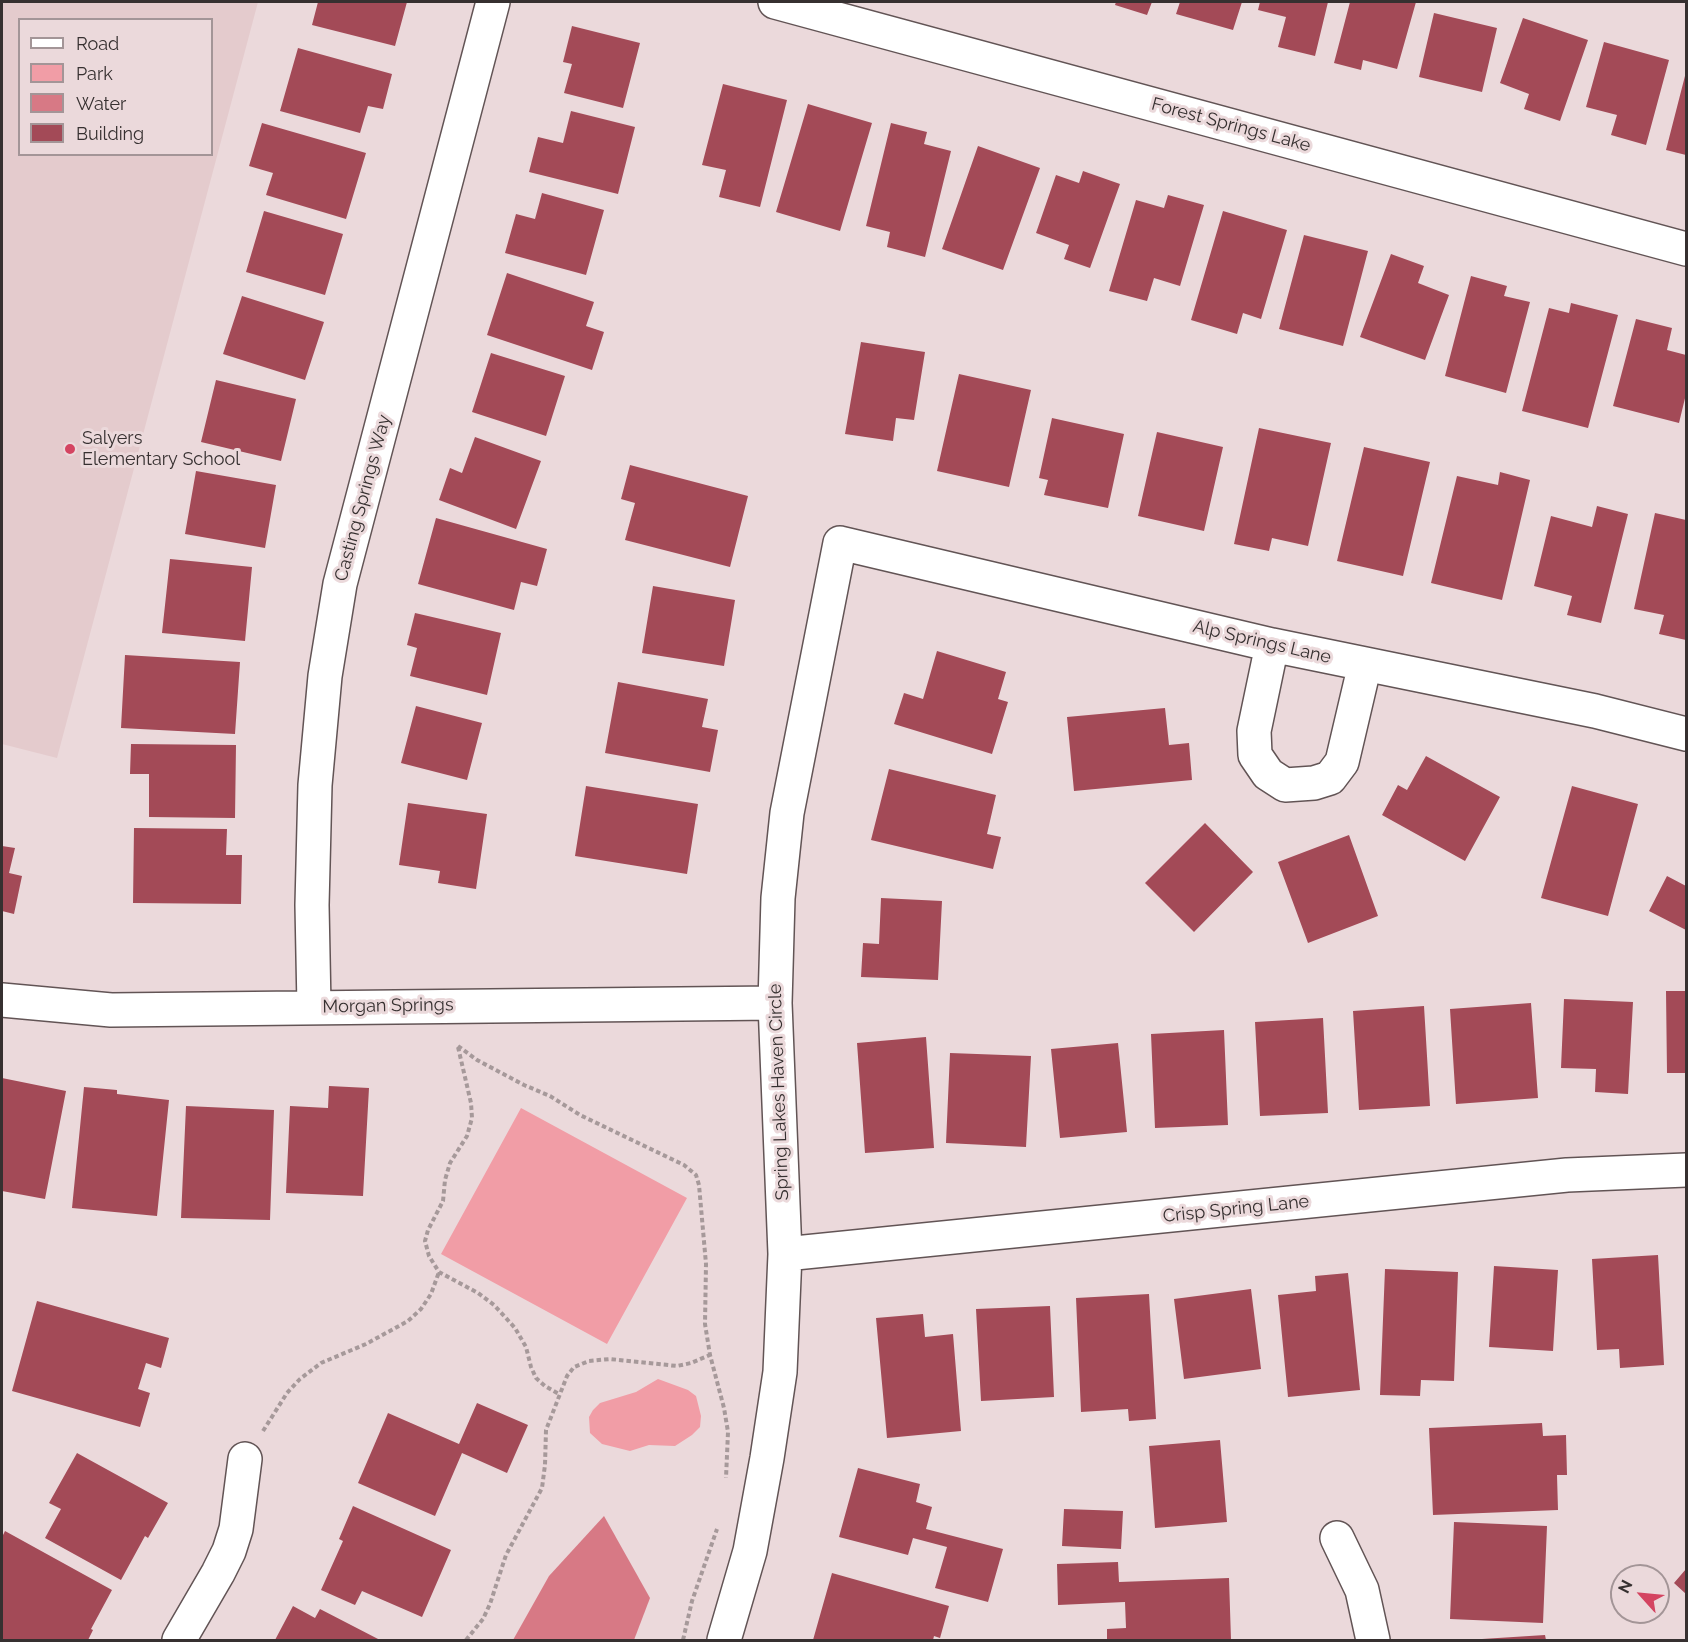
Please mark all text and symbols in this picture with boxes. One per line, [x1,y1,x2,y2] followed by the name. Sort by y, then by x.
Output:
[18,18,213,156] legend
[76,33,119,54] text: Road
[76,63,113,84] text: Park
[76,93,126,114] text: Water
[1149,93,1313,157] street label: Forest Springs Lake
[76,123,144,144] text: Building
[330,412,396,584] street label: Casting Springs Way
[82,428,240,470] place label: Salyers Elementary School
[63,442,77,456] marker: Salyers Elementary School
[1191,616,1333,668] street label: Alp Springs Lane
[764,983,794,1201] street label: Spring Lakes Haven Circle
[322,994,454,1018] street label: Morgan Springs
[1162,1191,1310,1227] street label: Crisp Spring Lane
[1610,1564,1670,1624] north arrow
[1614,1577,1637,1596] text: N

